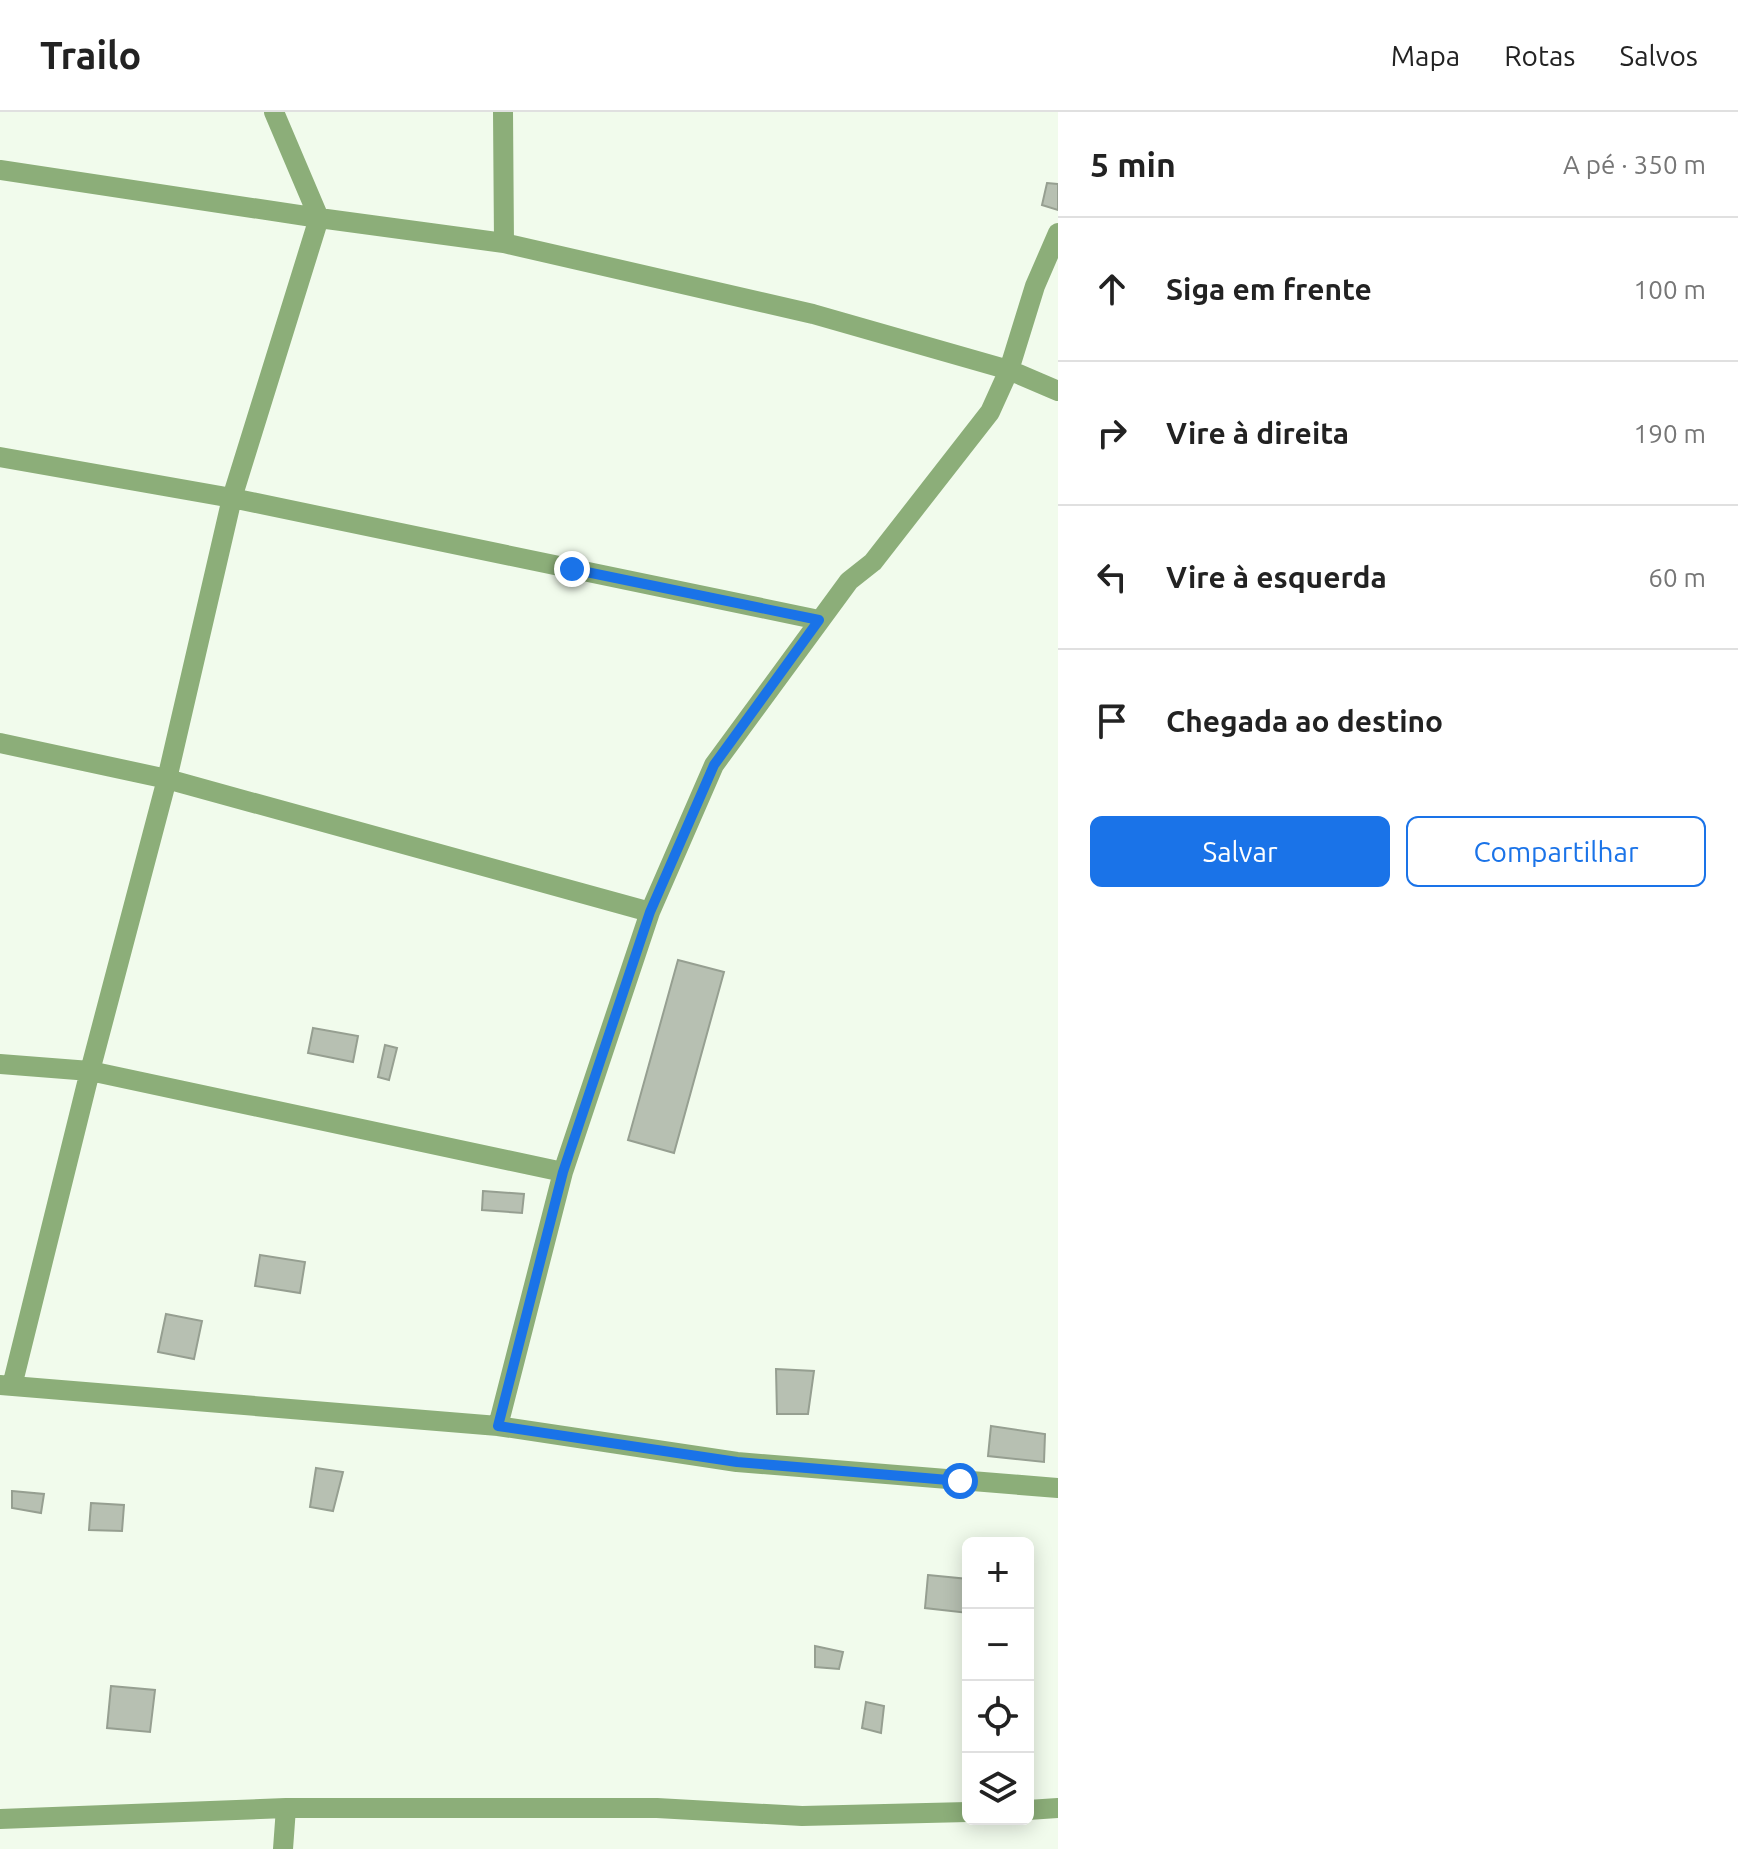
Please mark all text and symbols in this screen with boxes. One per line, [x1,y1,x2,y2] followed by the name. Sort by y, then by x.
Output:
[40,34,141,76] text: Trailo
[1391,40,1460,71] text: Mapa
[1504,40,1575,71] text: Rotas
[1619,40,1698,71] text: Salvos
[1090,145,1176,183] text: 5 min
[1563,150,1706,179] text: A pé · 350 m
[1090,267,1134,311] icon: ahead
[1166,272,1372,306] text: Siga em frente
[1634,275,1706,304] text: 100 m
[1090,411,1134,455] icon: right
[1166,416,1349,450] text: Vire à direita
[1634,419,1706,448] text: 190 m
[554,551,590,587] route end
[1090,555,1134,599] icon: left
[1166,560,1387,594] text: Vire à esquerda
[1648,563,1706,592] text: 60 m
[1090,699,1134,743] icon: arrive
[1166,704,1443,738] text: Chegada ao destino
[1090,816,1390,887] button: Salvar
[1406,816,1706,887] button: Compartilhar
[942,1463,978,1499] route start
[962,1537,1034,1825] map controls
[962,1537,1034,1609] button: +
[962,1609,1034,1681] button: −
[962,1681,1034,1753] button: locate
[962,1753,1034,1825] button: layers

